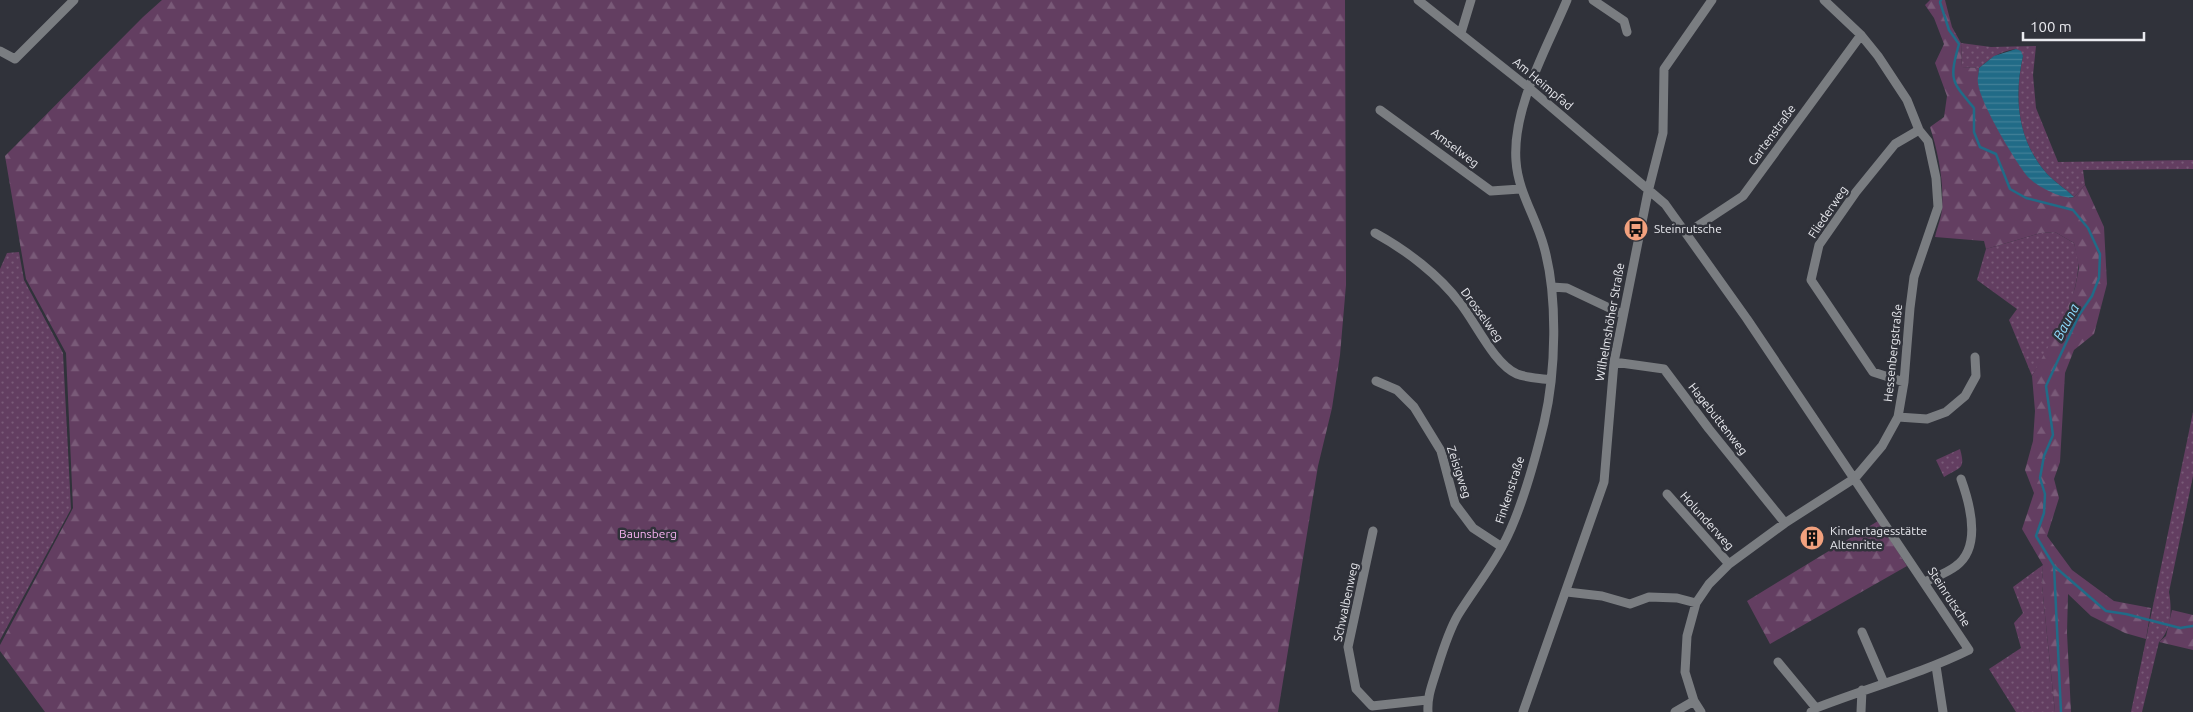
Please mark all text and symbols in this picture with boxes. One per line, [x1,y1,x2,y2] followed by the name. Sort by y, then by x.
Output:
[2023,10,2144,42] scale bar
[2030,18,2072,35] text: 100 m
[1511,55,1576,112] street label: Am Heimpfad
[1745,102,1798,167] street label: Gartenstraße
[1429,126,1482,170] street label: Amselweg
[1805,183,1850,240] street label: Fliederweg
[1623,216,1649,242] bus stop icon: Steinrutsche
[1654,222,1722,235] place label: Steinrutsche
[1593,262,1626,382] street label: Wilhelmshöher Straße
[1459,285,1506,344] street label: Drosselweg
[2050,301,2082,343] water label: Bauna
[1881,303,1904,403] street label: Hessenbergstraße
[1686,380,1750,457] street label: Hagebuttenweg
[1445,444,1474,500] street label: Zeisigweg
[1493,455,1527,525] street label: Finkenstraße
[1678,489,1737,552] street label: Holunderweg
[1830,524,1927,551] place label: Kindertagesstätte Altenritte
[1799,525,1825,551] building icon: Kindertagesstätte Altenritte
[619,527,677,540] park label: Baunsberg
[1331,561,1360,643] street label: Schwalbenweg
[1926,565,1973,629] street label: Steinrutsche

